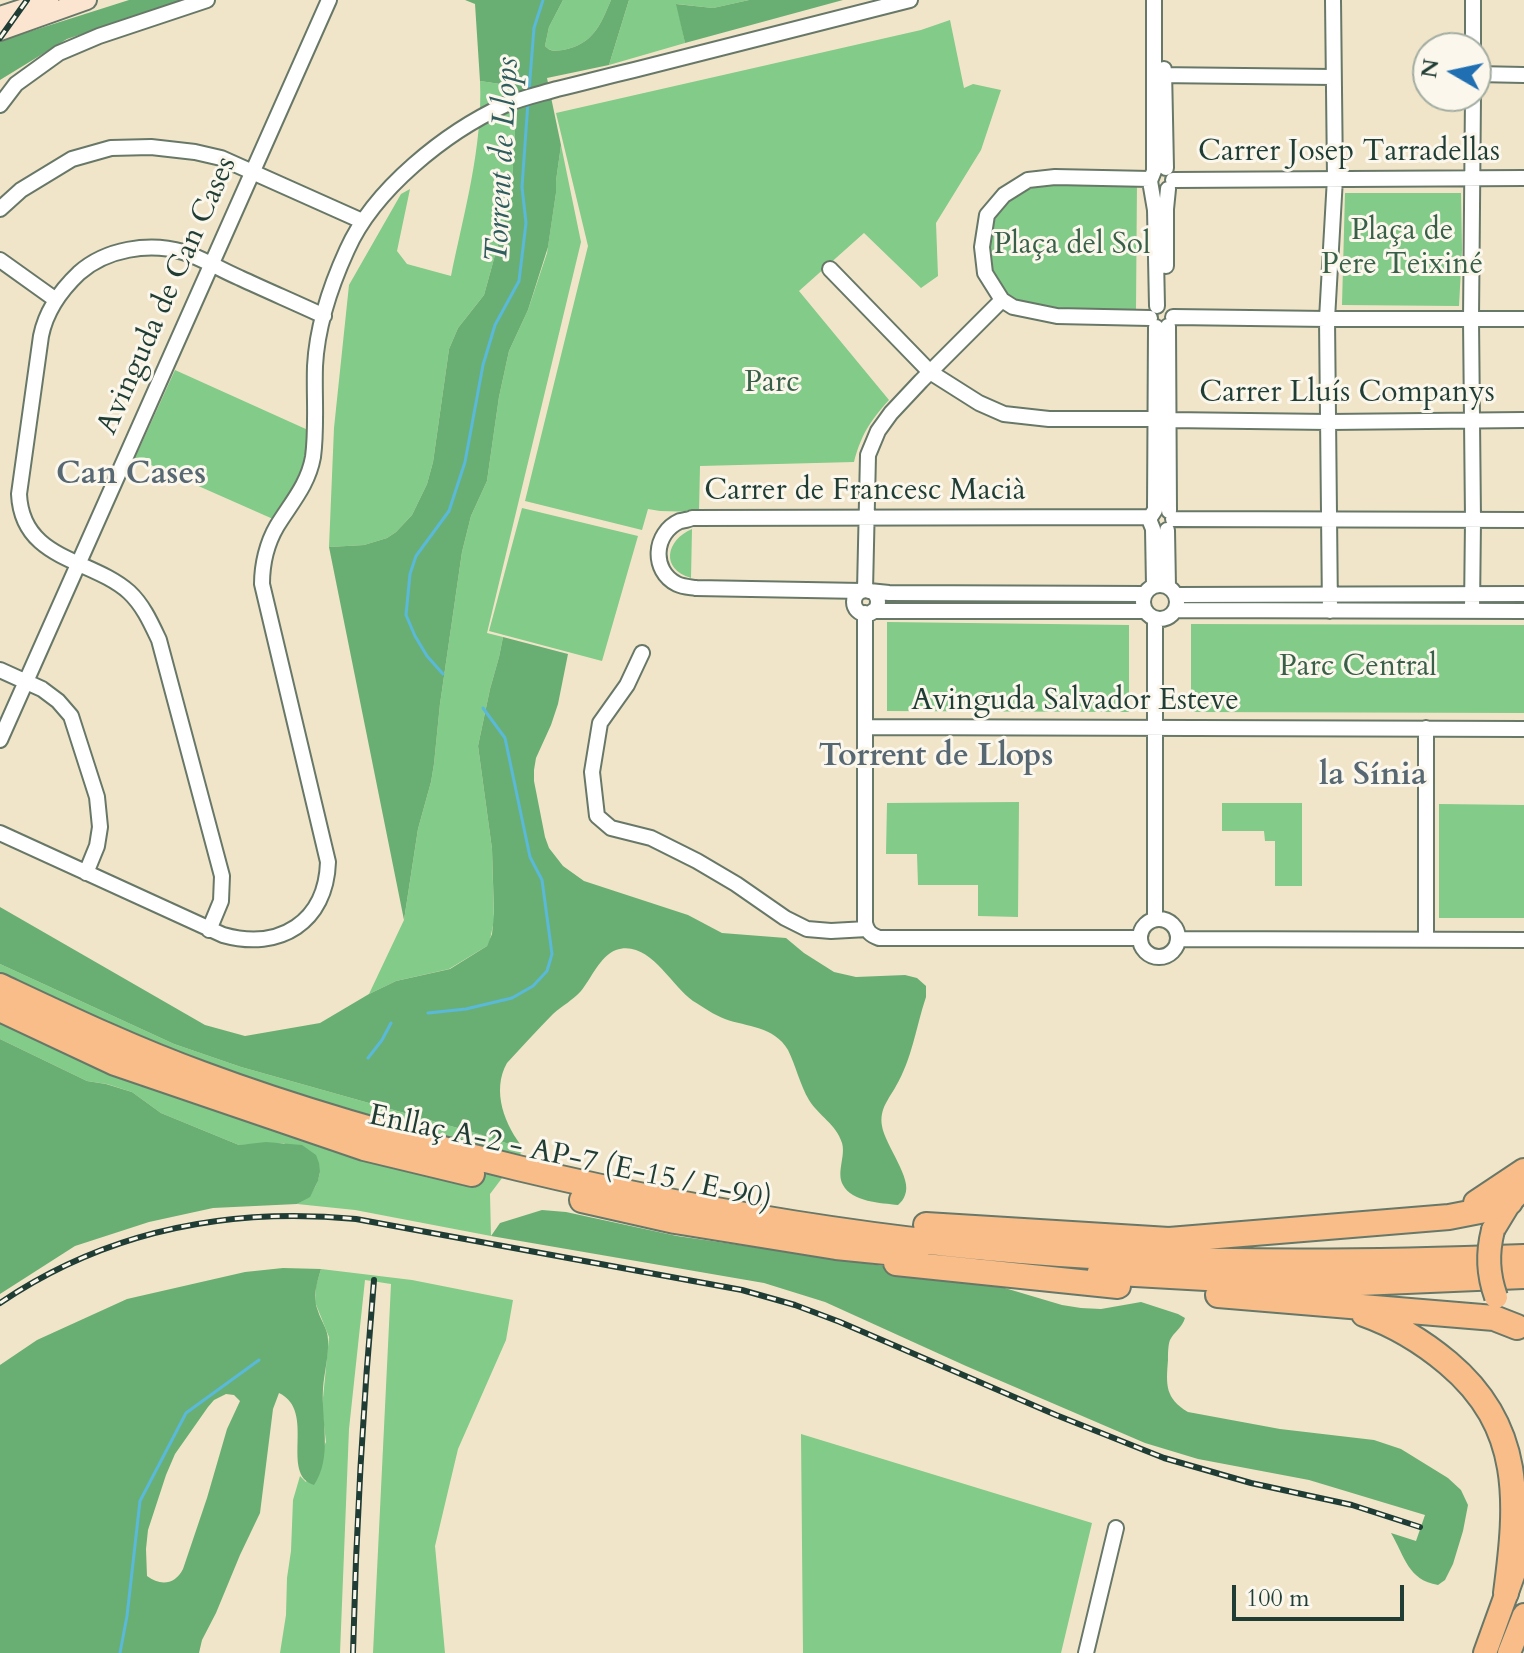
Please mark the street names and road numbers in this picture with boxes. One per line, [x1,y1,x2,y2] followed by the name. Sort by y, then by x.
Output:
[1198,135,1500,171] street label: Carrer Josep Tarradellas
[90,151,246,441] street label: Avinguda de Can Cases
[1199,376,1495,412] street label: Carrer Lluís Companys
[704,474,1026,510] street label: Carrer de Francesc Macià
[911,684,1239,720] street label: Avinguda Salvador Esteve
[365,1099,775,1219] street label: Enllaç A-2 - AP-7 (E-15 / E-90)

